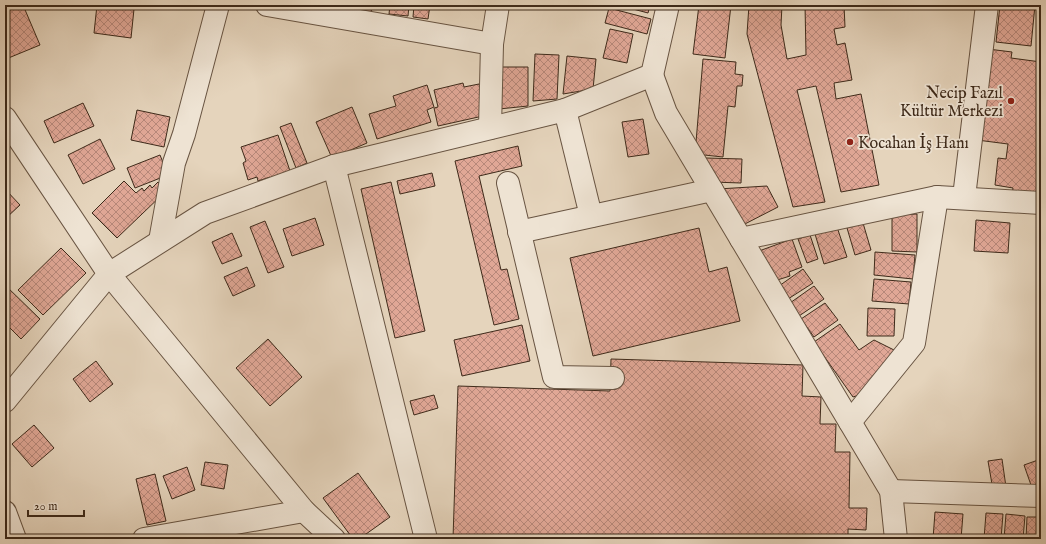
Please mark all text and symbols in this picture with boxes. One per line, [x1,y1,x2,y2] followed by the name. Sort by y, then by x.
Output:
[900,84,1004,122] place label: Necip Fazıl Kültür Merkezi
[1006,96,1016,106] marker: Necip Fazıl Kültür Merkezi
[858,132,969,154] place label: Kocahan İş Hanı
[845,137,855,147] marker: Kocahan İş Hanı
[28,492,84,518] scale bar
[34,499,57,514] text: 20 m

